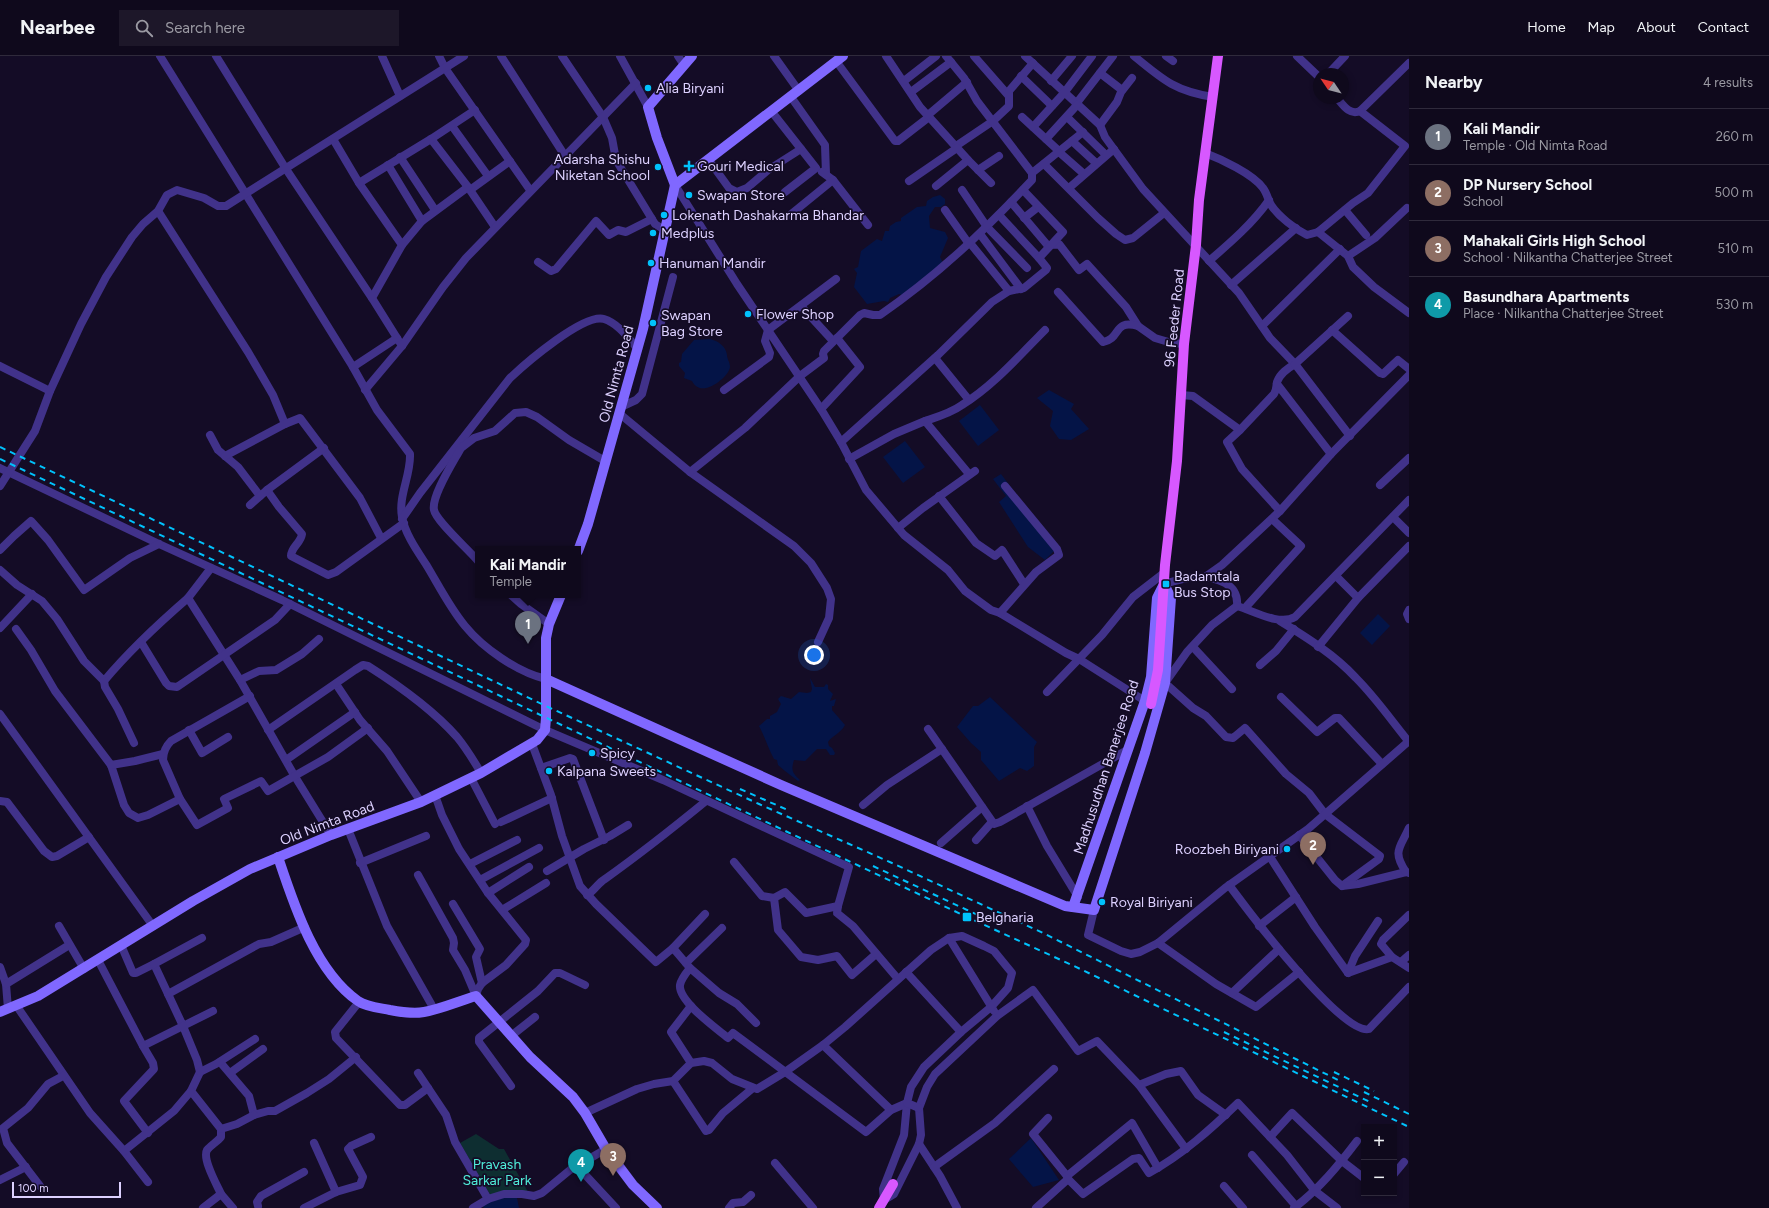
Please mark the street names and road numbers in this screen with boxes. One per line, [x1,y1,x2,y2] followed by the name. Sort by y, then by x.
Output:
[1161,268,1188,368] street label: 96 Feeder Road
[595,324,638,424] street label: Old Nimta Road
[1070,678,1143,856] street label: Madhusudhan Banerjee Road
[278,798,377,849] street label: Old Nimta Road

